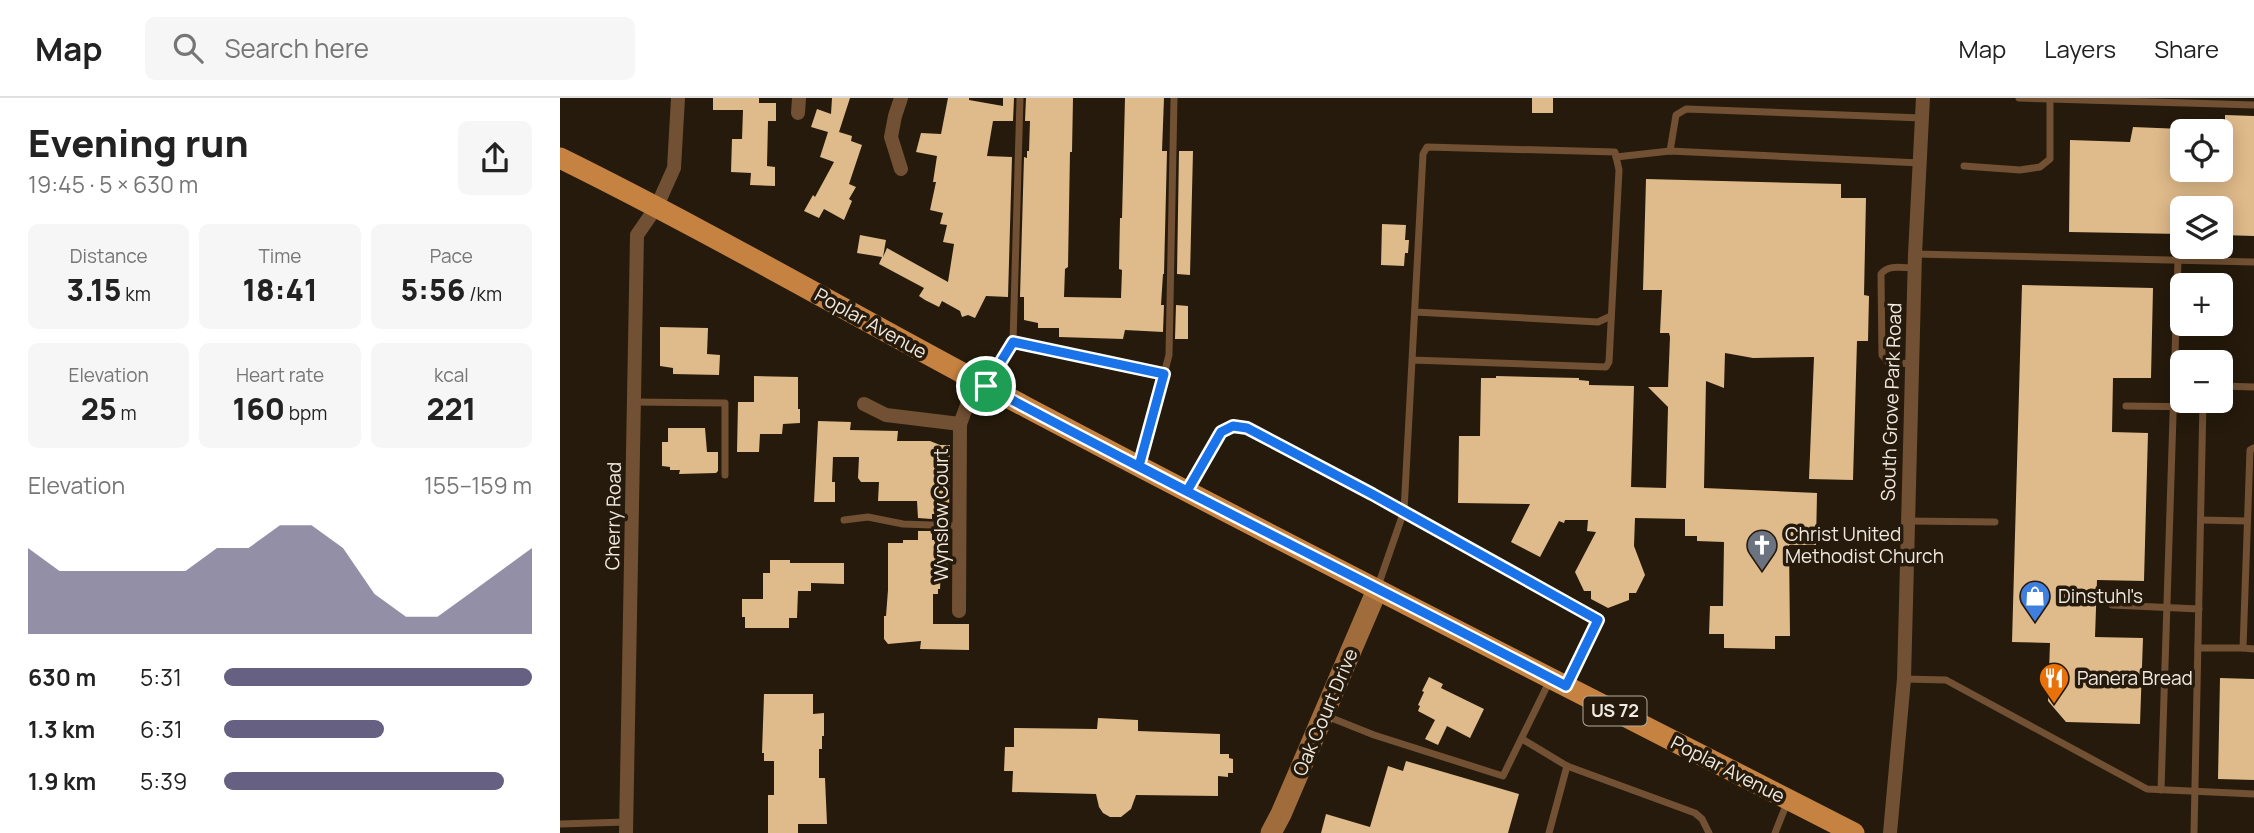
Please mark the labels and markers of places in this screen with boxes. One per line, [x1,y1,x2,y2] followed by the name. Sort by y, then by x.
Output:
[956,356,1016,416] pin
[1785,521,1944,569] place label: Christ United Methodist Church
[1745,528,1779,572] church icon: Christ United Methodist Church
[2018,579,2052,623] shop icon: Dinstuhl's
[2058,583,2143,609] place label: Dinstuhl's
[2037,661,2071,705] restaurant icon: Panera Bread
[2077,665,2193,691] place label: Panera Bread

